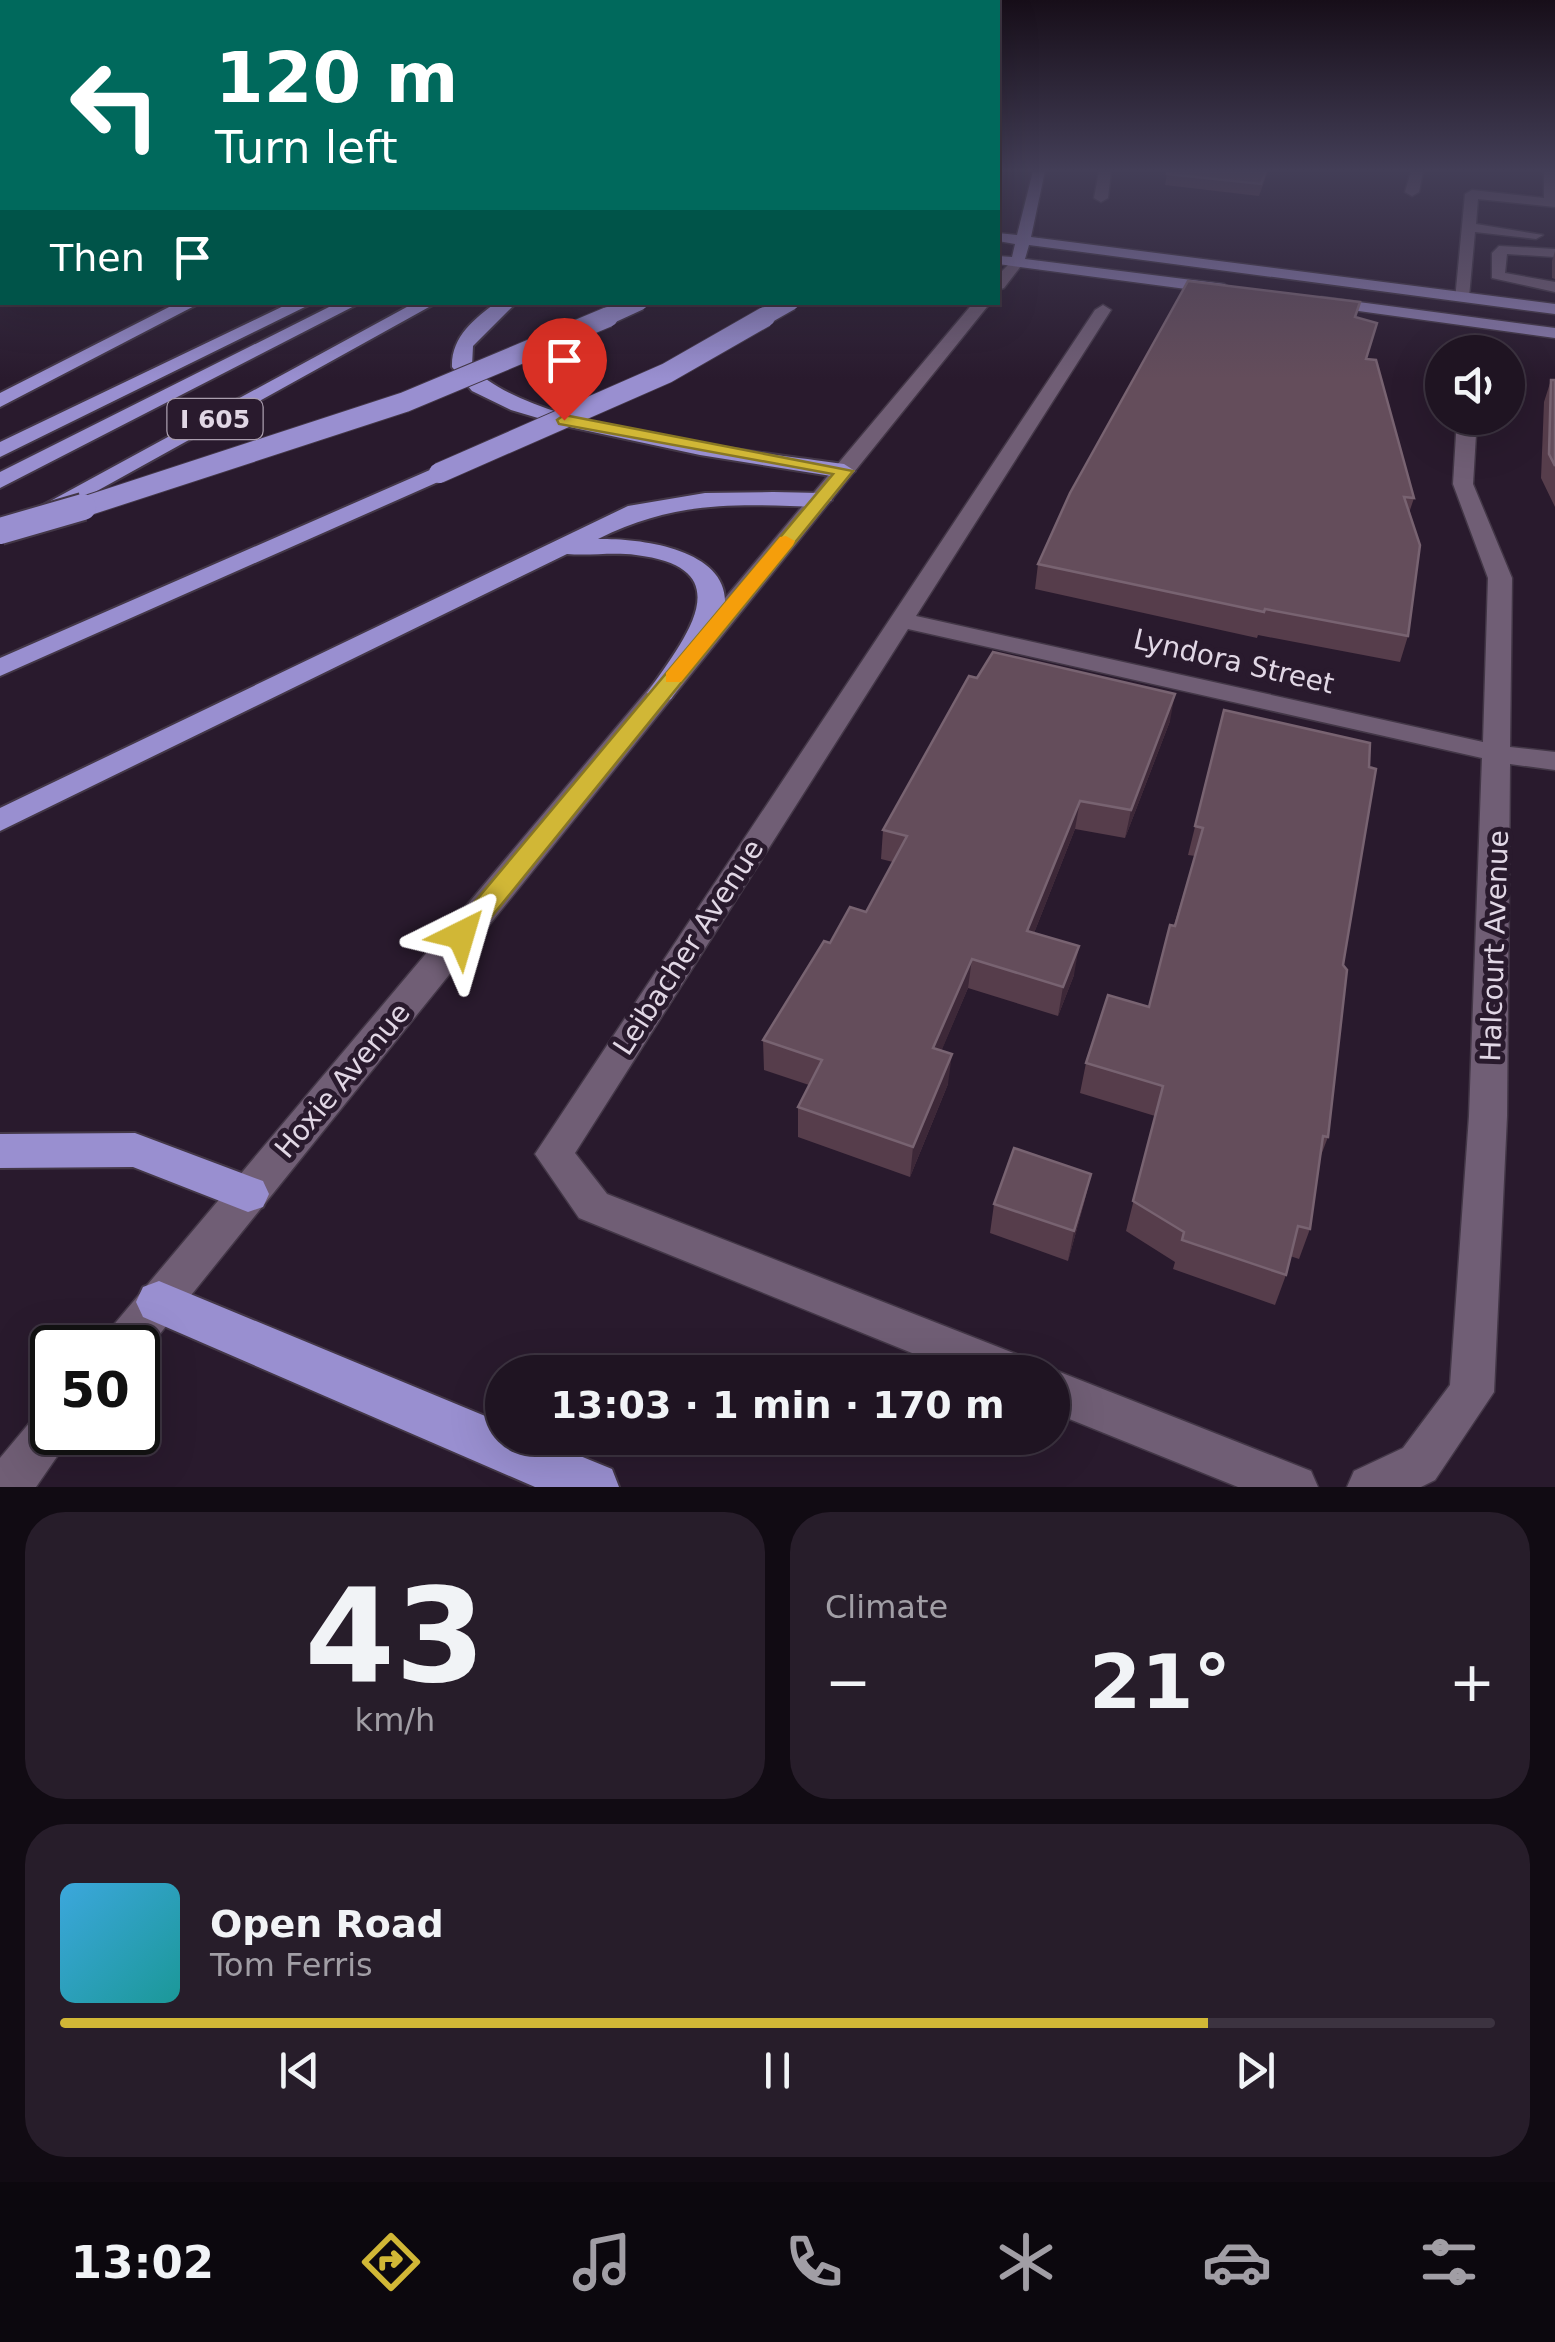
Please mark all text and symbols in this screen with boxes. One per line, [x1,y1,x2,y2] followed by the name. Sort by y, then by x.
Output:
[215,37,458,119] text: 120 m
[50,40,180,170] icon: left
[215,121,398,174] text: Turn left
[165,230,220,285] icon: arrive
[50,236,145,280] text: Then
[522,318,607,421] pin
[537,333,592,388] icon: arrive
[1425,335,1525,435] map controls
[1425,335,1525,435] button: sound
[168,399,262,439] road number: I 605
[1130,622,1337,701] street label: Lyndora Street
[1474,830,1515,1062] street label: Halcourt Avenue
[607,834,770,1061] street label: Leibacher Avenue
[409,883,513,987] position arrow
[268,996,417,1164] street label: Hoxie Avenue
[30,1325,160,1455] speed limit sign: 50
[550,1383,1005,1427] text: 13:03 · 1 min · 170 m
[305,1560,485,1712] text: 43
[825,1588,948,1626] text: Climate
[1089,1638,1231,1726] text: 21°
[825,1650,871,1714] text: −
[1449,1650,1495,1714] text: +
[355,1701,435,1739] text: km/h
[210,1902,444,1946] text: Open Road
[210,1946,373,1984] text: Tom Ferris
[272,2043,327,2098] icon: previous
[750,2043,805,2098] icon: pause
[1228,2043,1283,2098] icon: next
[356,2227,426,2297] icon: directions
[567,2227,637,2297] icon: music
[779,2227,849,2297] icon: phone
[991,2227,1061,2297] icon: climate
[1202,2227,1272,2297] icon: car
[1414,2227,1484,2297] icon: filters
[71,2236,214,2289] text: 13:02

